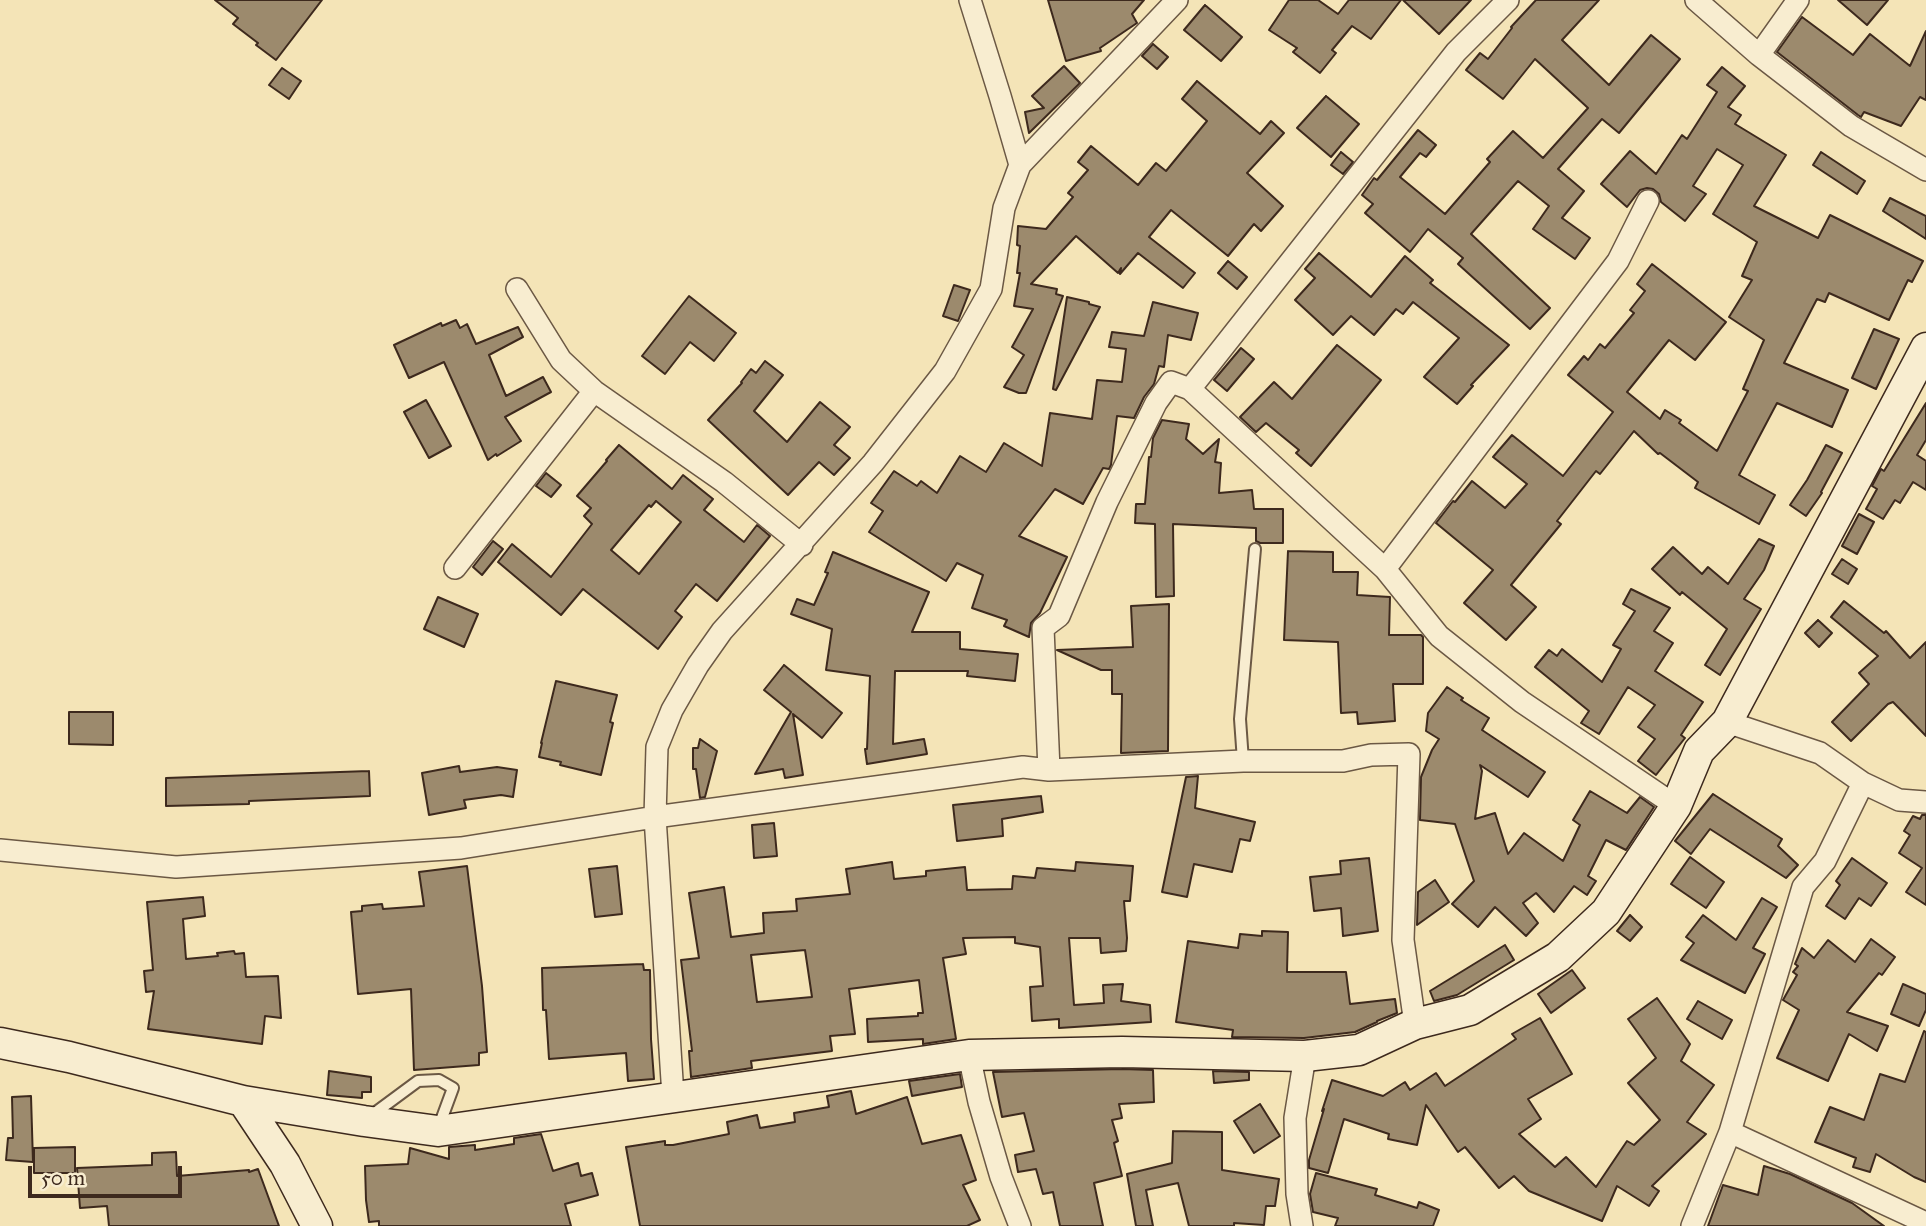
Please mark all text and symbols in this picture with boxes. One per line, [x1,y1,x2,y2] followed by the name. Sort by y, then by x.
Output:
[32,1152,186,1196] scale bar
[41,1165,85,1191] text: 50 m

